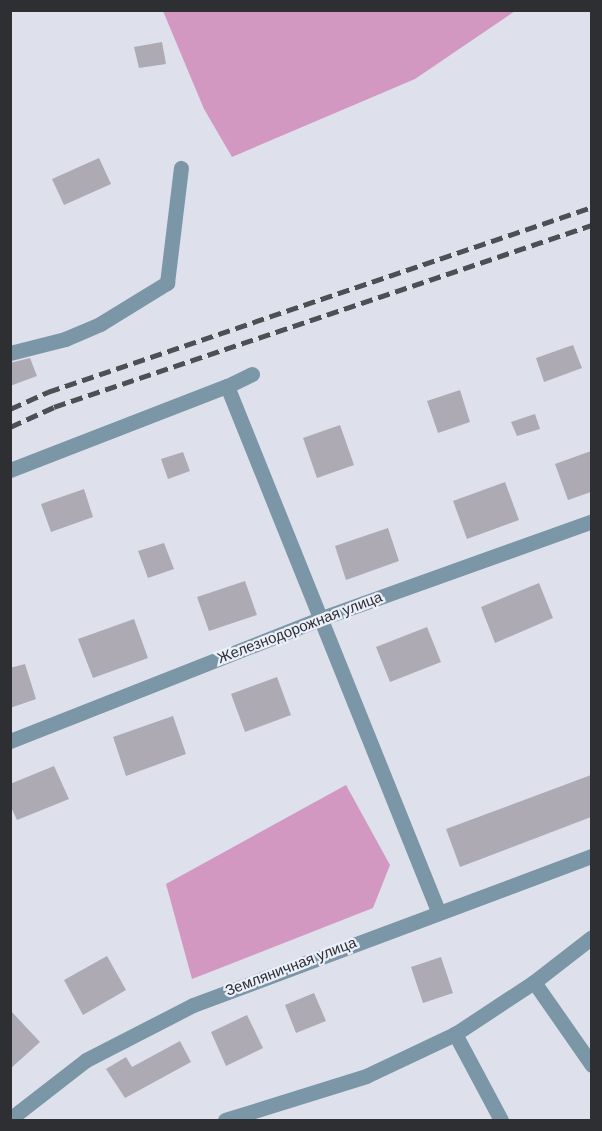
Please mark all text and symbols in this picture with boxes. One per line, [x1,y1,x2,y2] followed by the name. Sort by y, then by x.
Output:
[215,588,385,668] street label: Железнодорожная улица
[223,934,359,1000] street label: Земляничная улица

